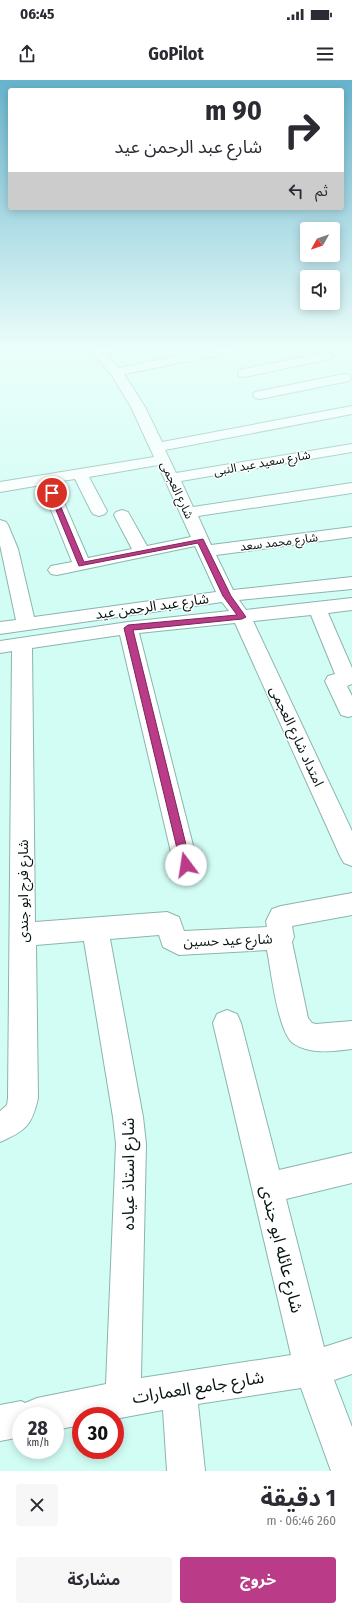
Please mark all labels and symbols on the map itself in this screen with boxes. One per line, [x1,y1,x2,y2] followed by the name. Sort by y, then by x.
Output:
[300,222,340,262] north arrow
[213,448,312,480] street label: شارع سعيد عبد النبى
[156,459,196,522] street label: شارع العجمى
[35,476,69,510] pin
[239,530,319,556] street label: شارع محمد سعد
[94,590,210,625] street label: شارع عبد الرحمن عيد
[264,683,327,790] street label: امتداد شارع العجمى
[15,840,34,942] street label: شارع فرج ابو جندى
[165,844,207,886] position arrow
[183,930,273,953] street label: شارع عيد حسين
[118,1118,141,1230] street label: شارع استاذ عياده
[254,1183,308,1316] street label: شارع عائله ابو جندى
[131,1367,266,1410] street label: شارع جامع العمارات
[72,1407,124,1459] speed limit sign: 30

